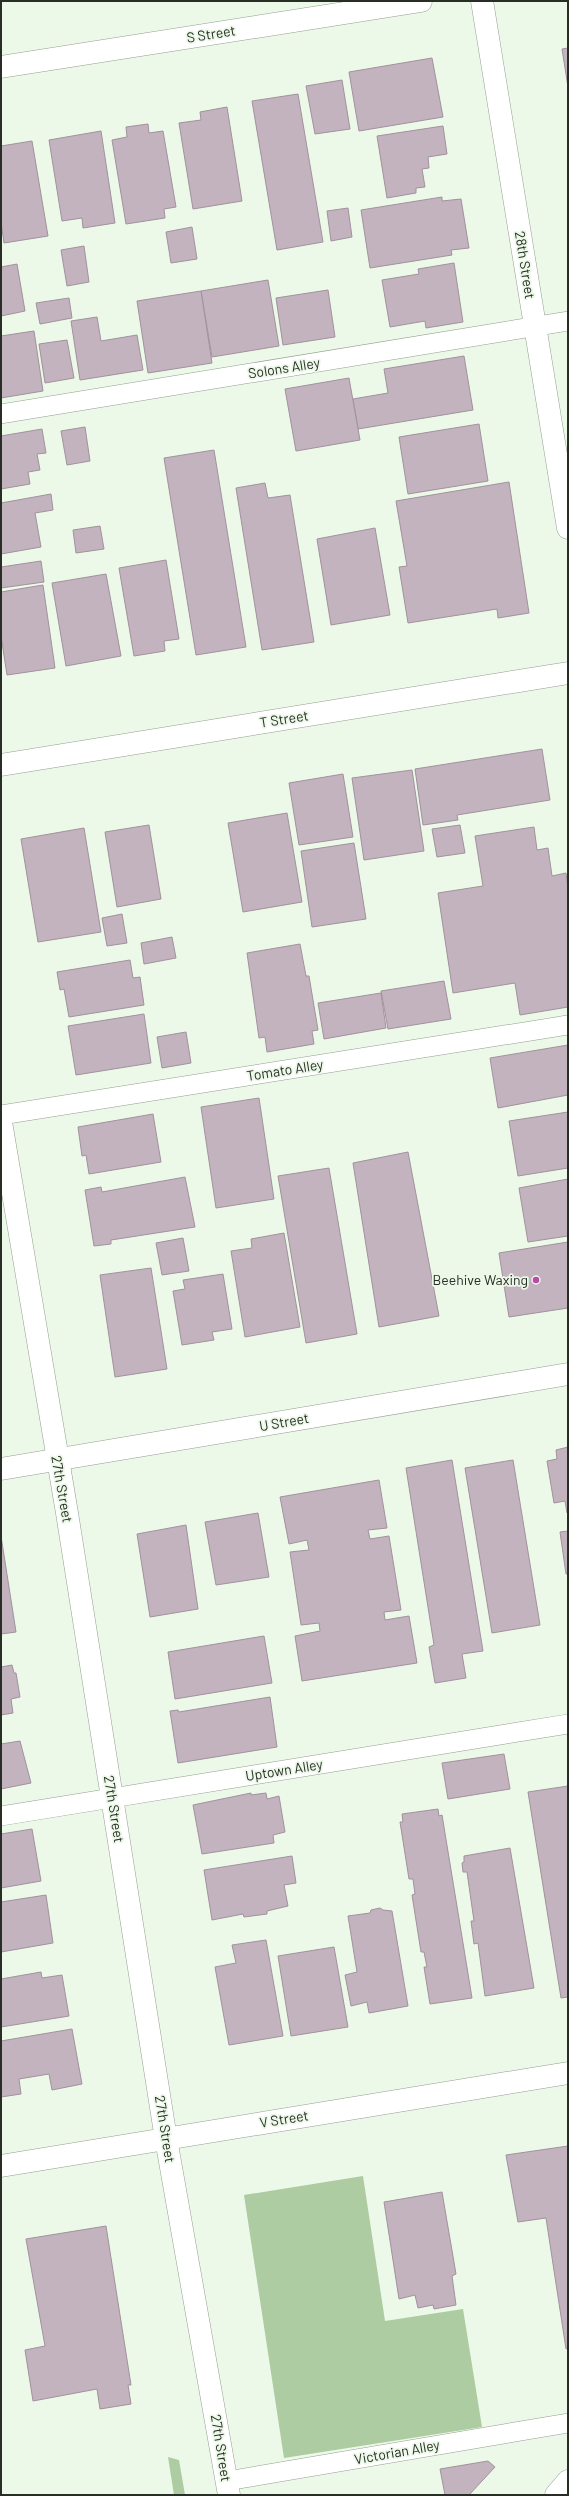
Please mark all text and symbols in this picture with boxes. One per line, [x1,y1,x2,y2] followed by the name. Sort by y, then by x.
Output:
[185,21,237,46] street label: S Street
[512,230,539,300] street label: 28th Street
[247,353,322,382] street label: Solons Alley
[258,706,309,731] street label: T Street
[245,1055,325,1084] street label: Tomato Alley
[432,1271,528,1288] place label: Beehive Waxing
[531,1275,541,1285] marker: Beehive Waxing
[258,1409,310,1434] street label: U Street
[48,1454,77,1524] street label: 27th Street
[244,1755,324,1784] street label: Uptown Alley
[101,1774,128,1844] street label: 27th Street
[152,2094,179,2164] street label: 27th Street
[258,2106,310,2131] street label: V Street
[208,2413,235,2483] street label: 27th Street
[353,2436,441,2467] street label: Victorian Alley

